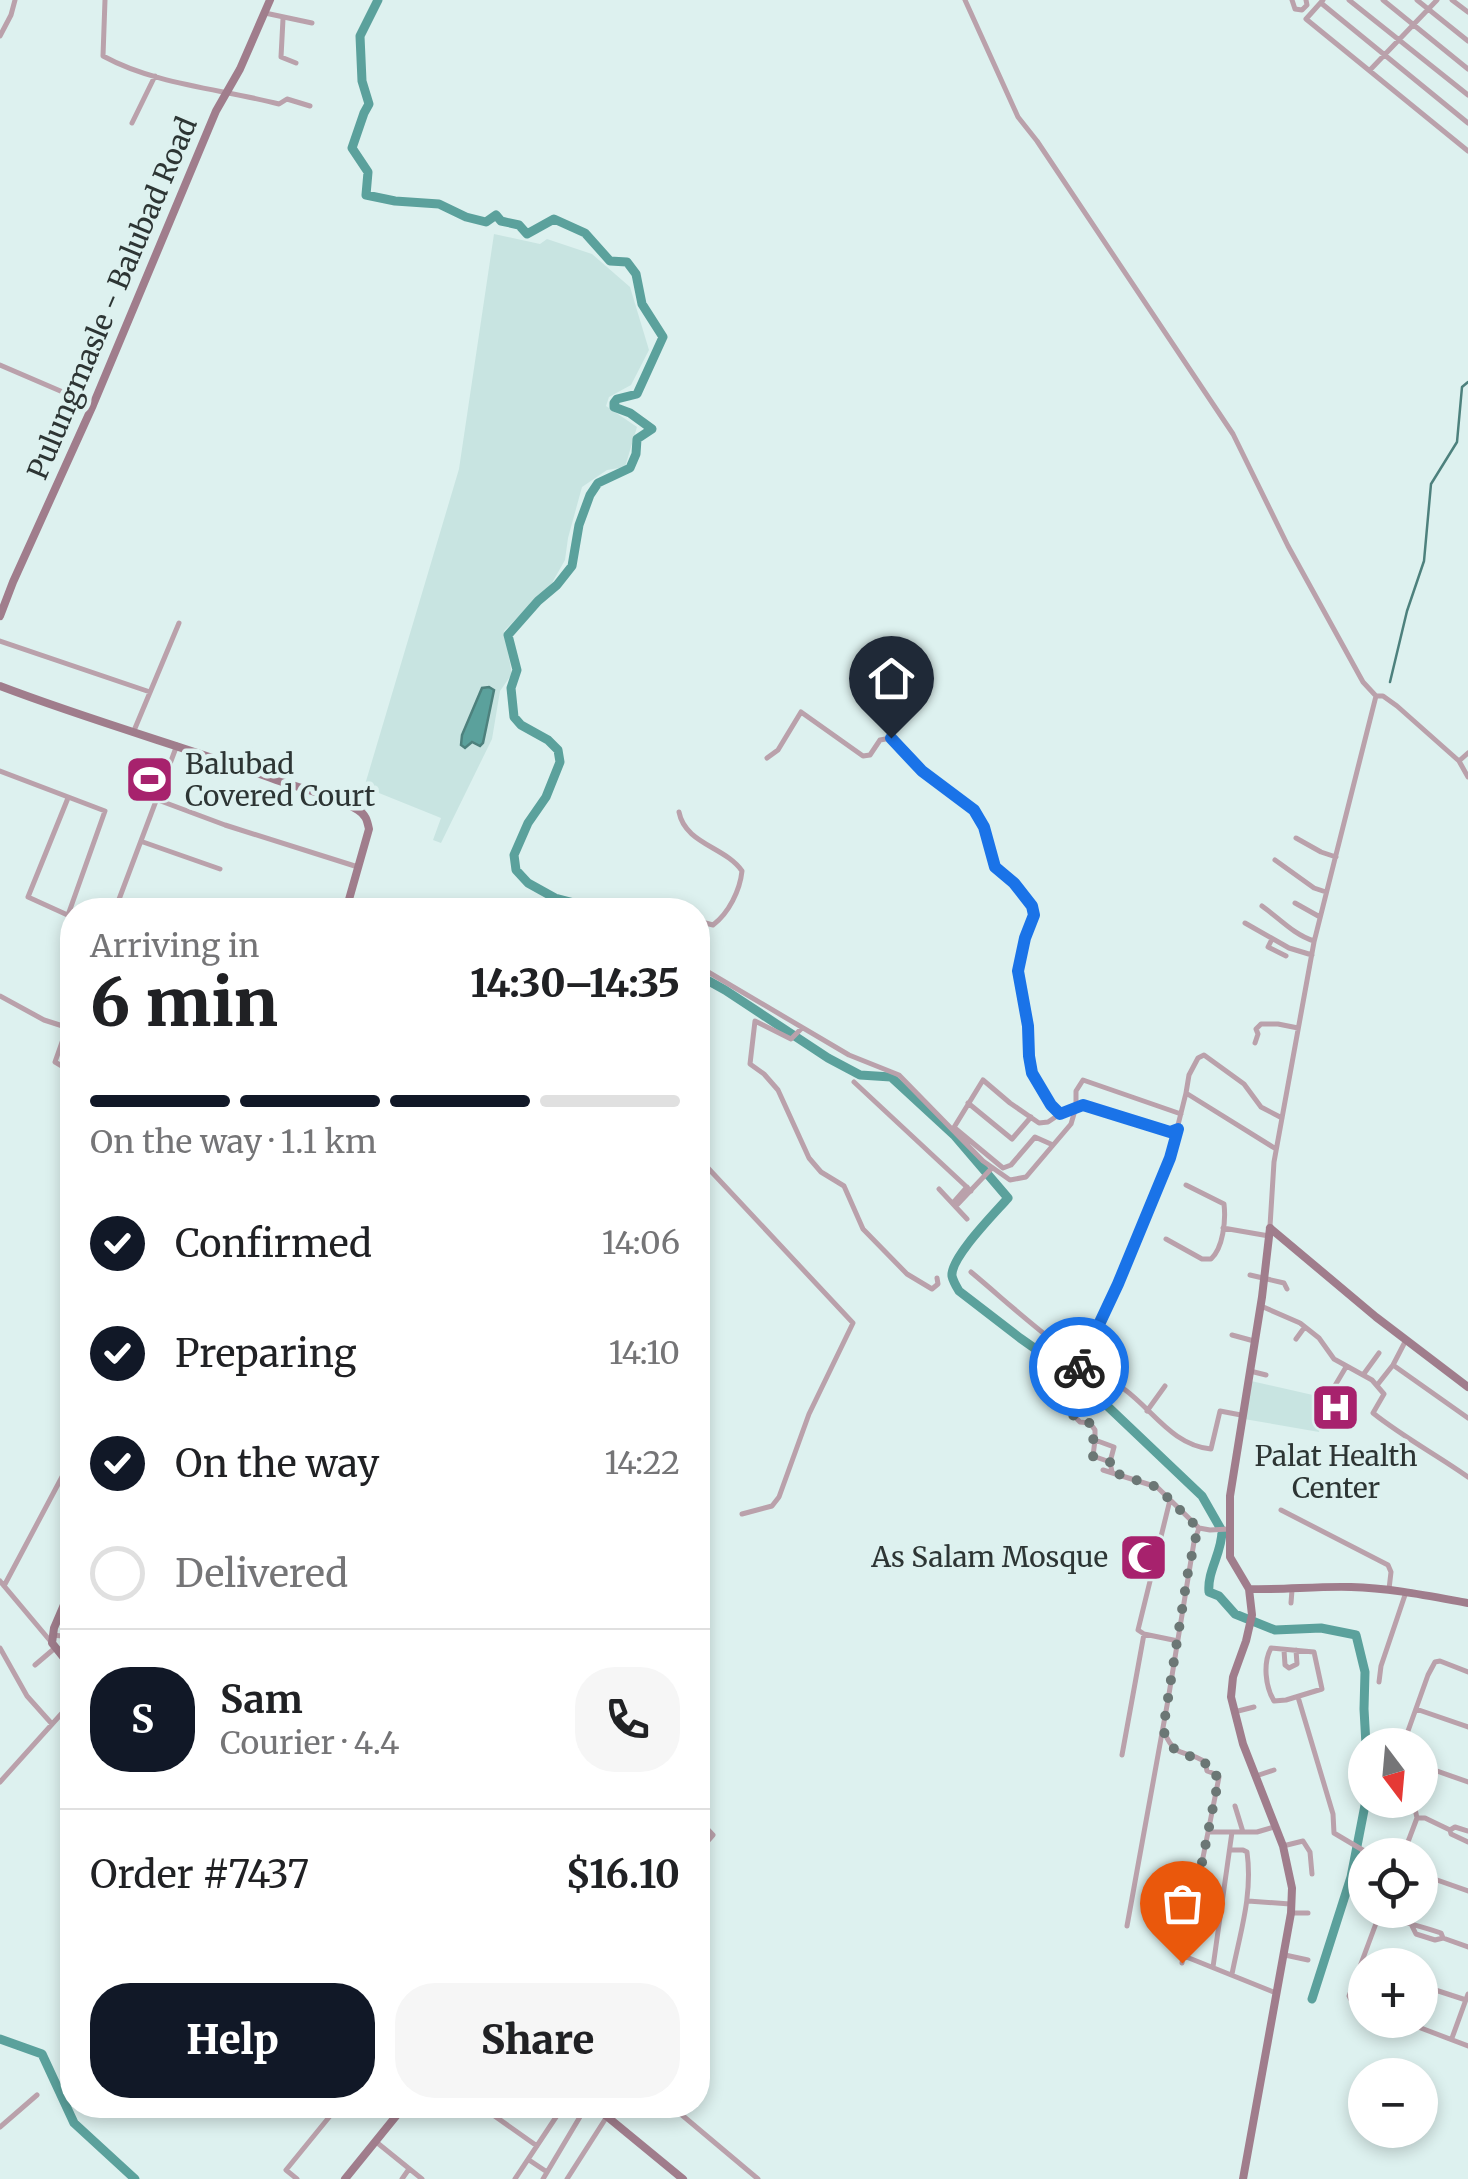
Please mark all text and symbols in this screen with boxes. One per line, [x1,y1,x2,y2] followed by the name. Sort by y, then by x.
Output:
[19,111,205,485] street label: Pulungmasle - Balubad Road
[849,636,934,739] pin
[864,651,919,706] icon: home
[185,746,375,814] place label: Balubad Covered Court
[124,754,176,806] sports icon: Balubad Covered Court
[90,926,259,966] text: Arriving in
[470,960,680,1007] text: 14:30–14:35
[90,962,278,1044] text: 6 min
[90,1122,377,1162] text: On the way · 1.1 km
[90,1216,145,1271] icon: check
[175,1220,372,1267] text: Confirmed
[602,1223,680,1263] text: 14:06
[1029,1317,1129,1417] courier
[90,1326,145,1381] icon: check
[175,1330,357,1377] text: Preparing
[609,1333,680,1373] text: 14:10
[1052,1340,1107,1395] icon: bike
[1310,1382,1362,1434] hospital icon: Palat Health Center
[90,1436,145,1491] icon: check
[1254,1438,1418,1506] place label: Palat Health Center
[175,1440,379,1487] text: On the way
[604,1443,680,1483] text: 14:22
[1117,1531,1169,1583] mosque icon: As Salam Mosque
[870,1539,1108,1575] place label: As Salam Mosque
[175,1550,348,1597] text: Delivered
[575,1667,680,1772] button: phone
[220,1676,303,1723] text: Sam
[131,1696,154,1743] text: S
[220,1723,400,1763] text: Courier · 4.4
[1348,1728,1438,1818] north arrow
[1348,1728,1438,2148] map controls
[1348,1838,1438,1928] button: locate
[90,1851,309,1898] text: Order #7437
[566,1851,680,1898] text: $16.10
[1140,1861,1225,1964] pin
[1155,1876,1210,1931] icon: bag
[1348,1948,1438,2038] button: +
[90,1983,375,2098] button: Help
[395,1983,680,2098] button: Share
[1348,2058,1438,2148] button: −

